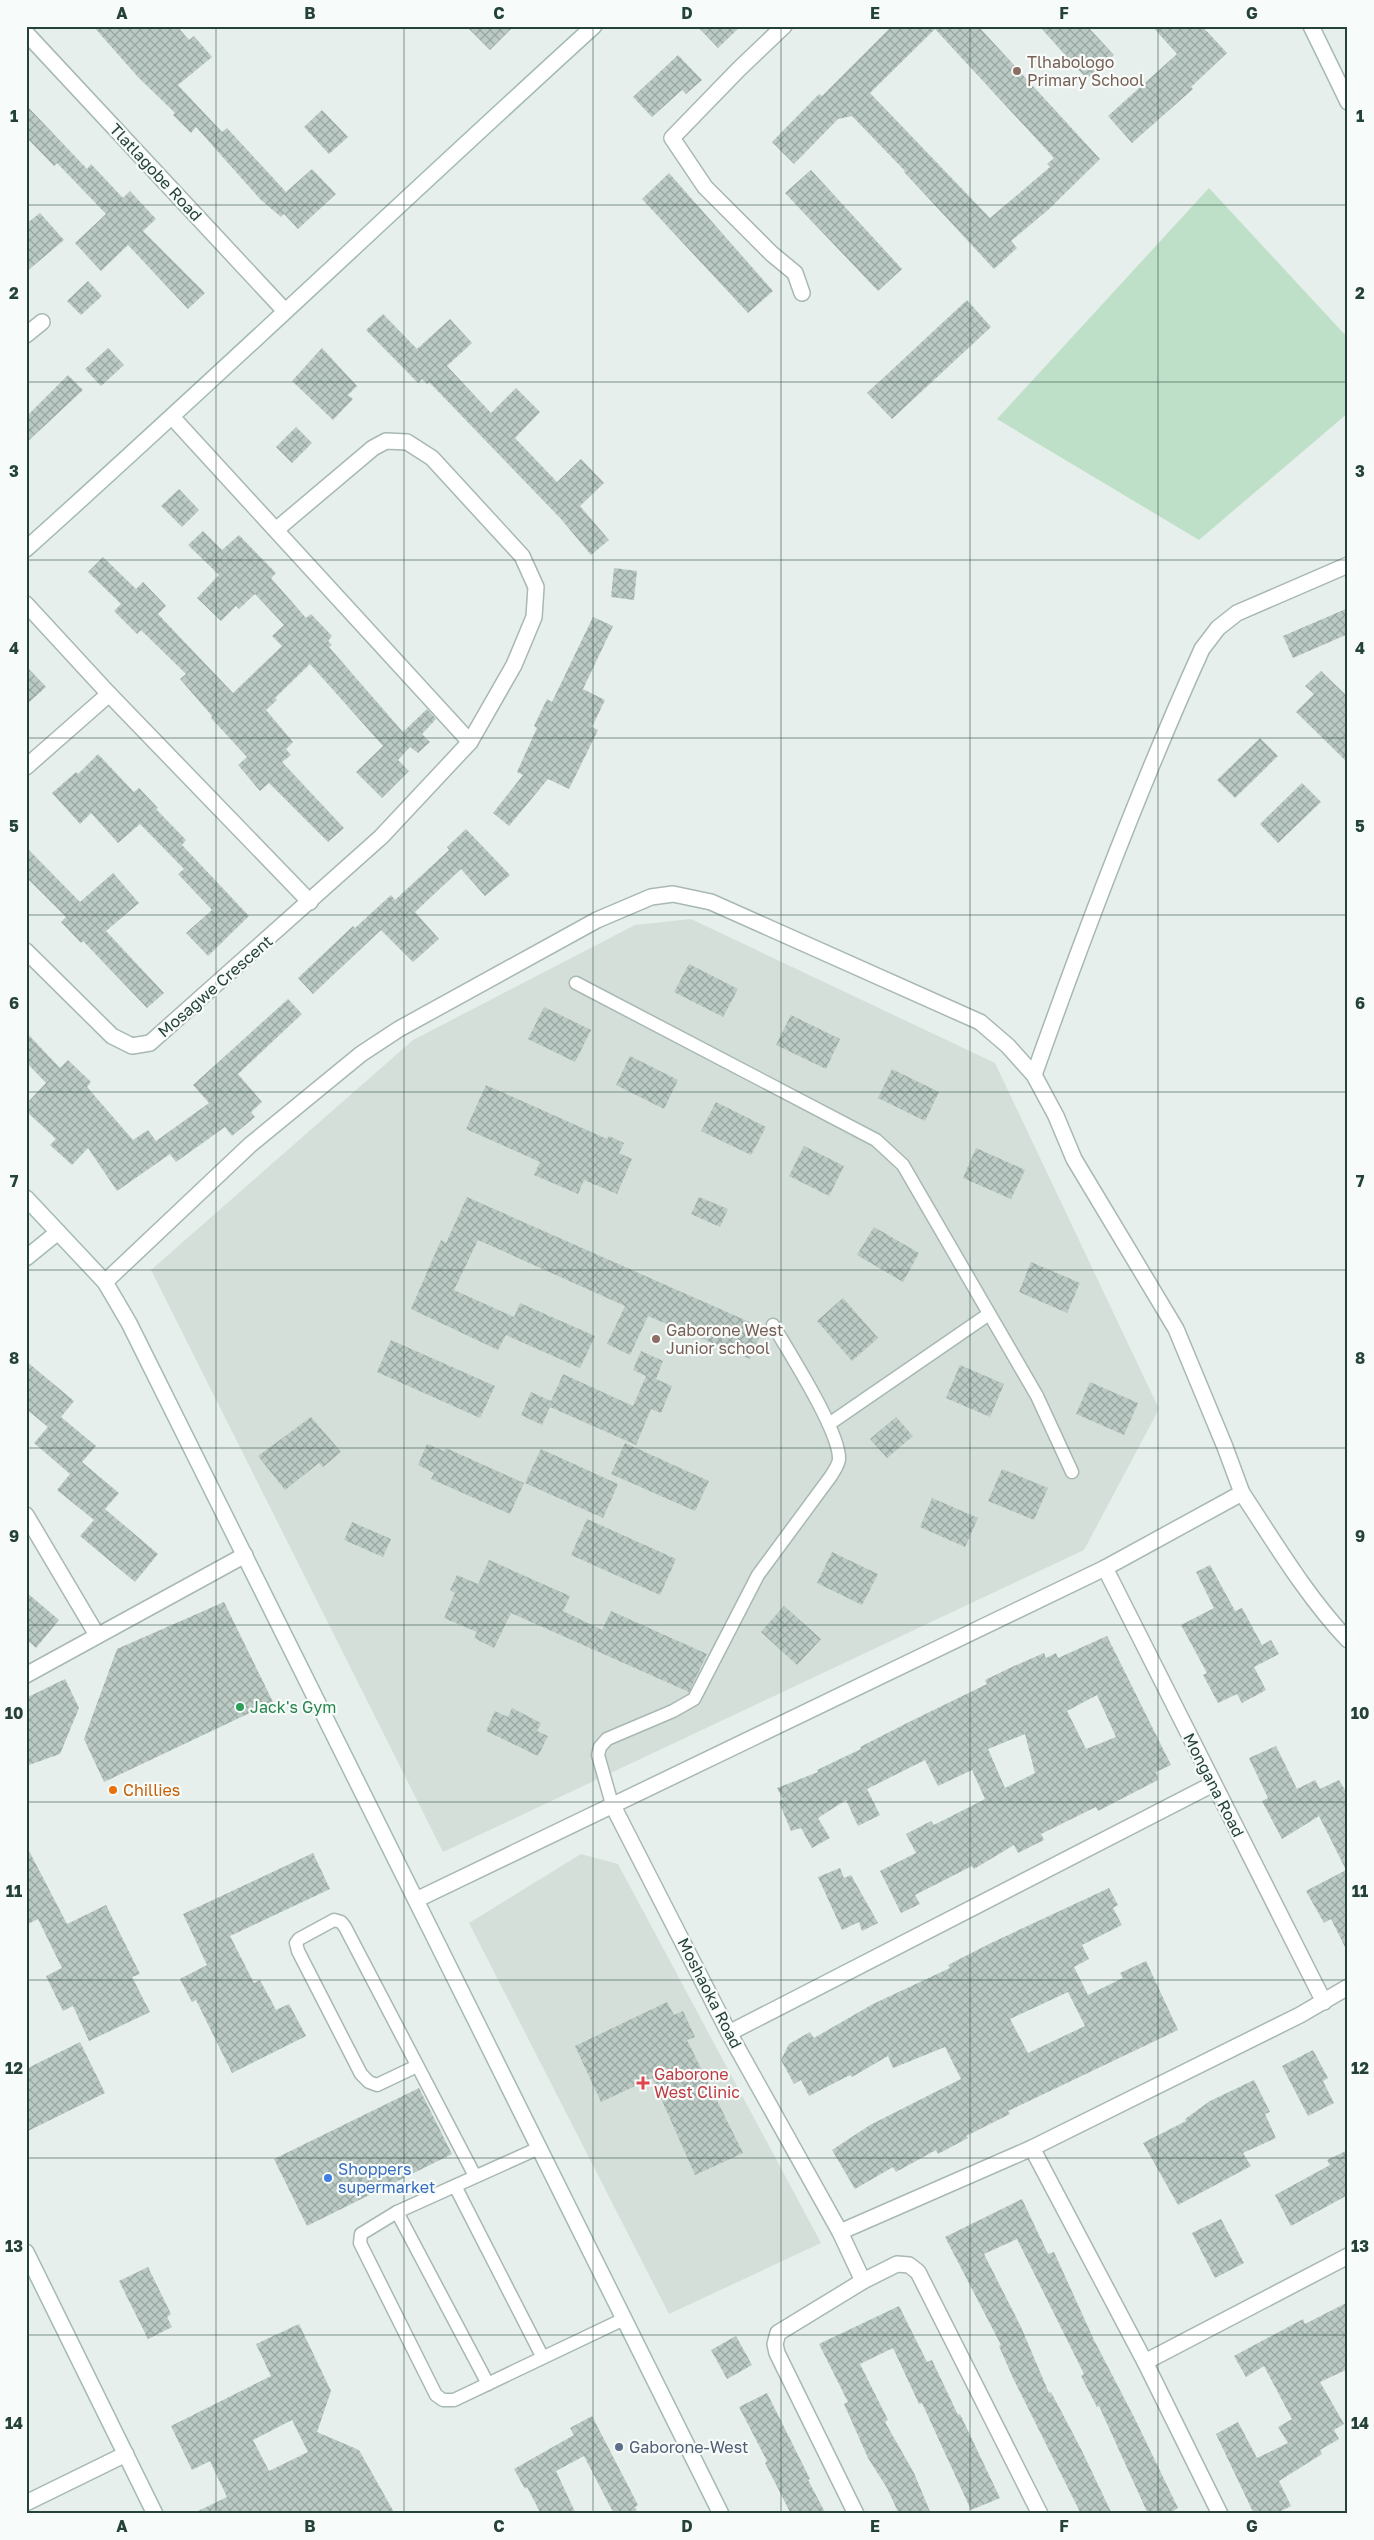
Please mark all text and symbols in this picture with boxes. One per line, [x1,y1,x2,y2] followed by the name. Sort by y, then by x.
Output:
[116,3,128,23] text: A
[304,3,316,23] text: B
[493,3,505,23] text: C
[681,3,693,23] text: D
[870,3,880,23] text: E
[1059,3,1069,23] text: F
[1246,3,1258,23] text: G
[1027,52,1144,90] place label: Tlhabologo Primary School
[1011,65,1023,77] marker: Tlhabologo Primary School
[10,106,18,126] text: 1
[1356,106,1364,126] text: 1
[106,119,206,225] street label: Tlatlagobe Road
[9,283,19,303] text: 2
[1355,283,1365,303] text: 2
[9,461,19,481] text: 3
[1355,461,1365,481] text: 3
[9,638,19,658] text: 4
[1355,638,1365,658] text: 4
[9,816,19,836] text: 5
[1355,816,1365,836] text: 5
[153,931,277,1041] street label: Mosagwe Crescent
[9,993,19,1013] text: 6
[1355,993,1365,1013] text: 6
[10,1171,19,1191] text: 7
[1356,1171,1365,1191] text: 7
[666,1320,783,1358] place label: Gaborone West Junior school
[650,1333,662,1345] marker: Gaborone West Junior school
[9,1348,19,1368] text: 8
[1355,1348,1365,1368] text: 8
[9,1526,19,1546] text: 9
[1355,1526,1365,1546] text: 9
[250,1697,336,1717] place label: Jack's Gym
[234,1701,246,1713] marker: Jack's Gym
[5,1703,23,1723] text: 10
[1351,1703,1369,1723] text: 10
[1179,1730,1249,1840] street label: Mongana Road
[123,1780,180,1800] place label: Chillies
[107,1784,119,1796] marker: Chillies
[6,1881,22,1901] text: 11
[1352,1881,1368,1901] text: 11
[674,1934,746,2052] street label: Moshaoka Road
[5,2058,23,2078] text: 12
[1351,2058,1369,2078] text: 12
[654,2064,740,2102] place label: Gaborone West Clinic
[636,2076,650,2090] marker: Gaborone West Clinic
[338,2159,435,2197] place label: Shoppers supermarket
[322,2172,334,2184] marker: Shoppers supermarket
[5,2236,23,2256] text: 13
[1351,2236,1369,2256] text: 13
[5,2413,23,2433] text: 14
[1351,2413,1369,2433] text: 14
[629,2437,749,2457] place label: Gaborone-West
[613,2441,625,2453] marker: Gaborone-West
[116,2516,128,2536] text: A
[304,2516,316,2536] text: B
[493,2516,505,2536] text: C
[681,2516,693,2536] text: D
[870,2516,880,2536] text: E
[1059,2516,1069,2536] text: F
[1246,2516,1258,2536] text: G

